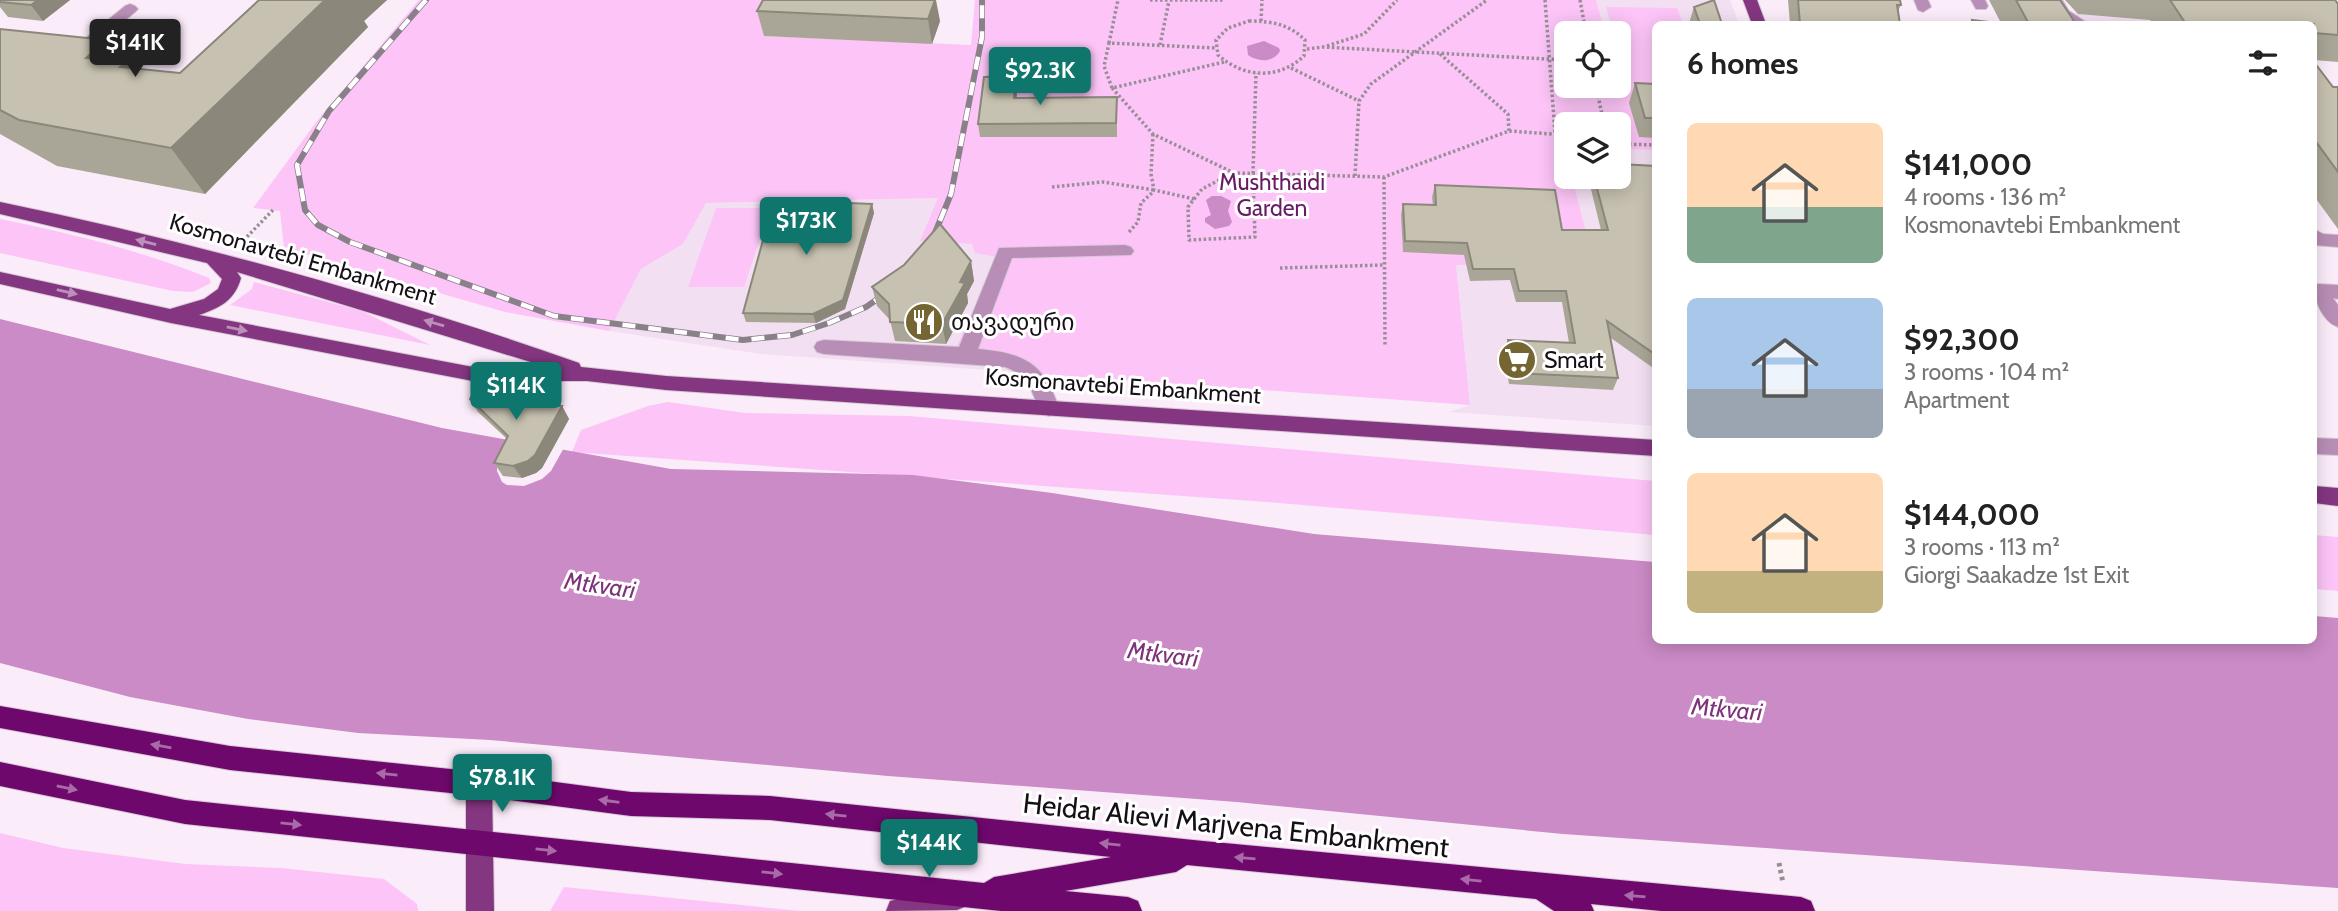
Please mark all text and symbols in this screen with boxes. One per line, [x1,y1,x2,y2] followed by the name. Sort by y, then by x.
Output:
[86,20,184,79] pin: $141K
[1554,21,1631,189] map controls
[1554,21,1631,98] button: locate
[106,28,164,56] text: $141K
[2244,44,2282,82] icon: filters
[1687,45,1798,82] text: 6 homes
[983,48,1097,107] pin: $92.3K
[1005,56,1075,84] text: $92.3K
[1554,112,1631,189] button: layers
[1904,146,2032,183] text: $141,000
[1743,151,1827,235] icon: home
[1219,168,1325,222] park label: Mushthaidi Garden
[1904,183,2066,211] text: 4 rooms · 136 m²
[757,198,855,257] pin: $173K
[776,206,836,234] text: $173K
[166,207,440,311] street label: Kosmonavtebi Embankment
[1904,211,2180,239] text: Kosmonavtebi Embankment
[135,236,157,247] one-way arrow
[56,287,78,298] one-way arrow
[903,301,945,343] restaurant icon: თავადური
[951,308,1075,336] place label: თავადური
[423,317,445,328] one-way arrow
[1904,321,2020,358] text: $92,300
[226,324,248,335] one-way arrow
[1743,326,1827,410] icon: home
[1496,339,1538,381] supermarket icon: Smart
[1544,346,1604,374] place label: Smart
[1904,358,2069,386] text: 3 rooms · 104 m²
[467,362,565,422] pin: $114K
[984,362,1262,410] street label: Kosmonavtebi Embankment
[486,371,546,399] text: $114K
[1904,386,2009,414] text: Apartment
[1904,496,2040,533] text: $144,000
[1743,501,1827,585] icon: home
[1904,533,2060,561] text: 3 rooms · 113 m²
[1904,561,2129,589] text: Giorgi Saakadze 1st Exit
[562,566,638,604] water label: Mtkvari
[1125,635,1201,673] water label: Mtkvari
[1689,691,1765,727] water label: Mtkvari
[150,740,172,751] one-way arrow
[445,754,559,814] pin: $78.1K
[469,763,535,791] text: $78.1K
[376,769,398,780] one-way arrow
[56,782,78,793] one-way arrow
[1021,786,1451,864] street label: Heidar Alievi Marjvena Embankment
[598,796,620,807] one-way arrow
[824,809,846,820] one-way arrow
[280,818,302,829] one-way arrow
[880,820,978,879] pin: $144K
[897,828,961,856] text: $144K
[1099,839,1121,850] one-way arrow
[535,845,557,856] one-way arrow
[1234,852,1256,863] one-way arrow
[762,868,784,879] one-way arrow
[1460,874,1482,885] one-way arrow
[1624,890,1646,901] one-way arrow

